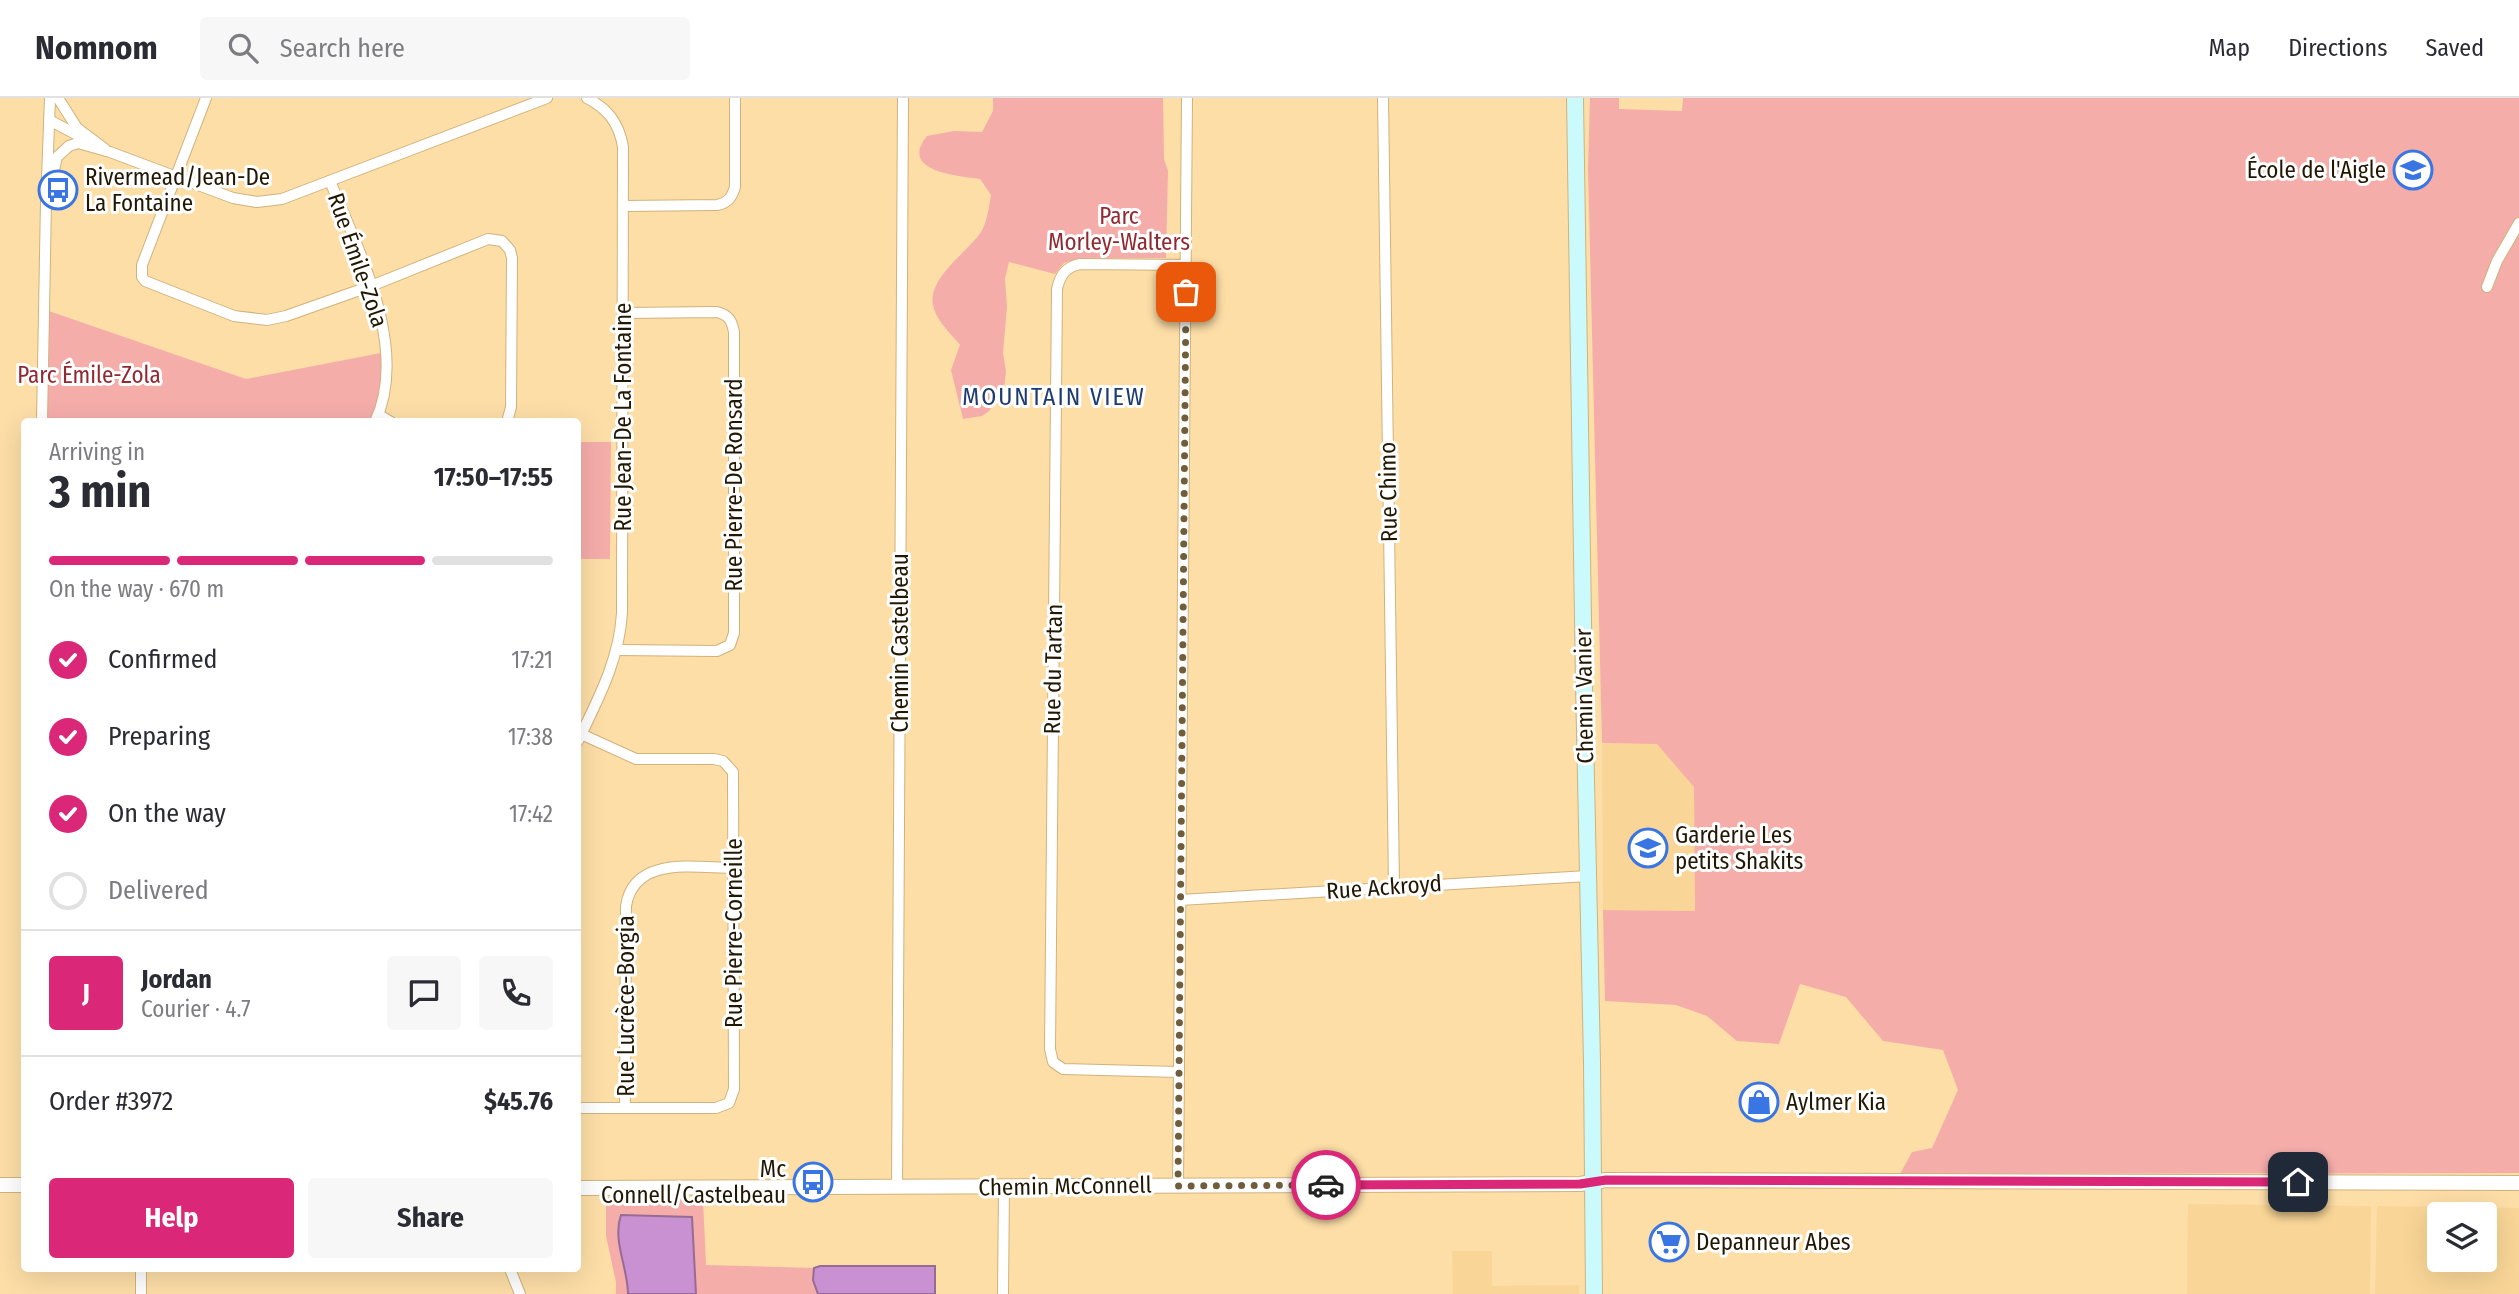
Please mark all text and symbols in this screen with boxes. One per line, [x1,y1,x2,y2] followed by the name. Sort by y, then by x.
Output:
[200,17,690,80] search box
[35,28,158,68] text: Nomnom
[224,29,262,67] icon: search
[280,33,405,64] text: Search here
[2209,34,2250,62] text: Map
[2288,34,2387,62] text: Directions
[2425,34,2484,62] text: Saved
[2392,149,2434,191] school or university icon: École de l'Aigle
[2247,155,2386,184] place label: École de l'Aigle
[85,163,270,217] place label: Rivermead/Jean-De La Fontaine
[37,169,79,211] bus stop icon: Rivermead/Jean-De La Fontaine
[322,189,395,331] street label: Rue Émile-Zola
[1048,202,1190,256] park label: Parc Morley-Walters
[1156,262,1216,322] pin
[1167,273,1205,311] icon: bag
[609,303,637,531] street label: Rue Jean-De La Fontaine
[17,360,161,389] park label: Parc Émile-Zola
[720,379,748,591] street label: Rue Pierre-De Ronsard
[962,383,1146,411] district label: MOUNTAIN VIEW
[49,438,145,466] text: Arriving in
[1373,442,1403,542] street label: Rue Chimo
[434,462,553,493] text: 17:50–17:55
[49,464,151,519] text: 3 min
[886,553,914,733] street label: Chemin Castelbeau
[49,575,224,603] text: On the way · 670 m
[1038,603,1068,735] street label: Rue du Tartan
[1569,628,1599,764] street label: Chemin Vanier
[49,641,87,679] icon: check
[108,644,218,675] text: Confirmed
[511,646,553,674] text: 17:21
[49,718,87,756] icon: check
[108,721,210,752] text: Preparing
[508,723,553,751] text: 17:38
[49,795,87,833] icon: check
[108,798,226,829] text: On the way
[509,800,553,828] text: 17:42
[1675,821,1803,875] place label: Garderie Les petits Shakits
[1627,827,1669,869] school or university icon: Garderie Les petits Shakits
[720,838,748,1028] street label: Rue Pierre-Corneille
[1325,869,1443,905] street label: Rue Ackroyd
[108,875,209,906] text: Delivered
[612,915,640,1097] street label: Rue Lucrèce-Borgia
[387,956,461,1030] button: chat
[479,956,553,1030] button: phone
[141,964,212,995] text: Jordan
[82,978,90,1009] text: J
[141,995,251,1023] text: Courier · 4.7
[1738,1081,1780,1123] shop icon: Aylmer Kia
[49,1086,173,1117] text: Order #3972
[484,1086,553,1117] text: $45.76
[1786,1088,1886,1116] place label: Aylmer Kia
[1291,1150,1361,1220] courier
[2268,1152,2328,1212] pin
[601,1155,786,1209] place label: Mc Connell/Castelbeau
[792,1161,834,1203] bus stop icon: Mc Connell/Castelbeau
[2279,1163,2317,1201] icon: home
[1307,1166,1345,1204] icon: car
[978,1170,1152,1202] street label: Chemin McConnell
[49,1178,294,1258] button: Help
[308,1178,553,1258] button: Share
[2427,1202,2497,1272] map controls
[2427,1202,2497,1272] button: layers
[1648,1221,1690,1263] supermarket icon: Depanneur Abes
[1696,1228,1851,1256] place label: Depanneur Abes

